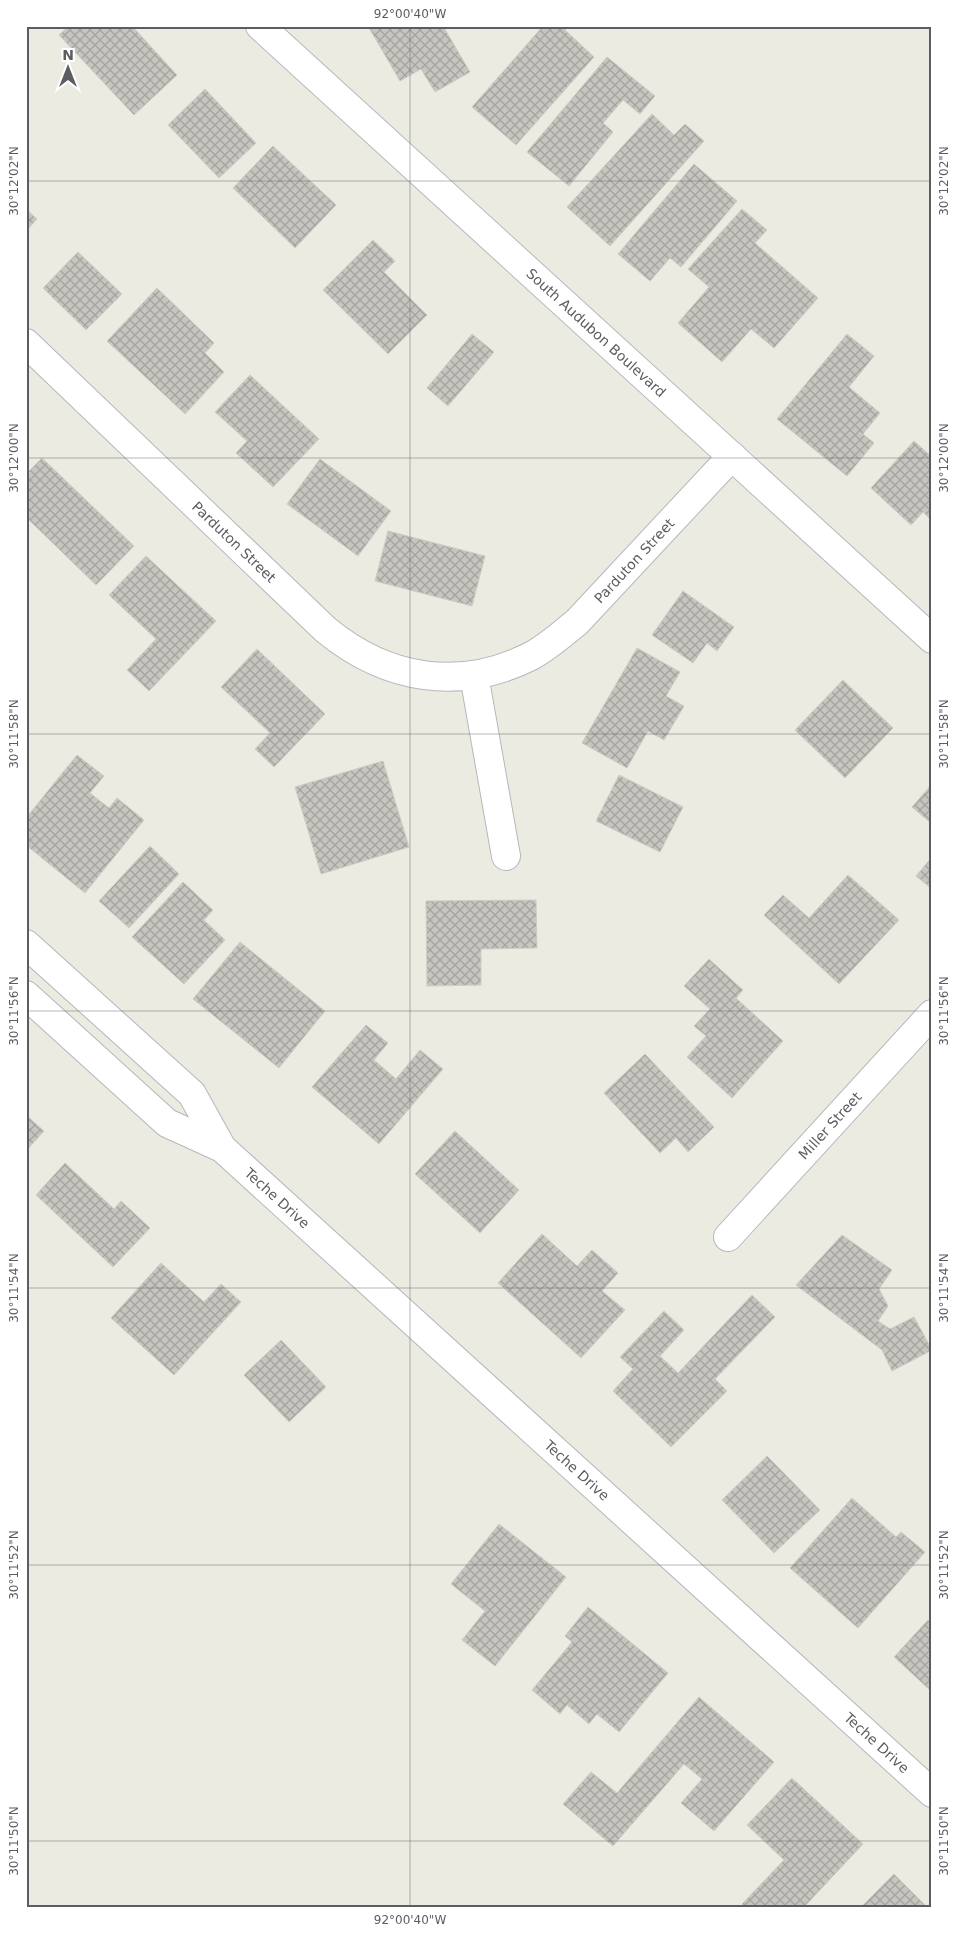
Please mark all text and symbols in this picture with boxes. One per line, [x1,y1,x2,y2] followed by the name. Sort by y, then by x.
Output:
[374,7,446,21] text: 92°00'40"W
[42,42,92,92] north arrow
[62,47,74,63] text: N
[7,146,21,216] text: 30°12'02"N
[937,146,951,216] text: 30°12'02"N
[523,265,669,400] street label: South Audubon Boulevard
[7,423,21,493] text: 30°12'00"N
[937,423,951,493] text: 30°12'00"N
[189,498,280,586] street label: Parduton Street
[591,515,678,606] street label: Parduton Street
[7,699,21,769] text: 30°11'58"N
[937,699,951,769] text: 30°11'58"N
[7,976,21,1046] text: 30°11'56"N
[937,976,951,1046] text: 30°11'56"N
[795,1088,865,1162] street label: Miller Street
[241,1164,313,1232] street label: Teche Drive
[7,1253,21,1323] text: 30°11'54"N
[937,1253,951,1323] text: 30°11'54"N
[541,1436,613,1504] street label: Teche Drive
[7,1530,21,1600] text: 30°11'52"N
[937,1530,951,1600] text: 30°11'52"N
[840,1709,912,1776] street label: Teche Drive
[7,1806,21,1876] text: 30°11'50"N
[937,1806,951,1876] text: 30°11'50"N
[374,1913,446,1927] text: 92°00'40"W

